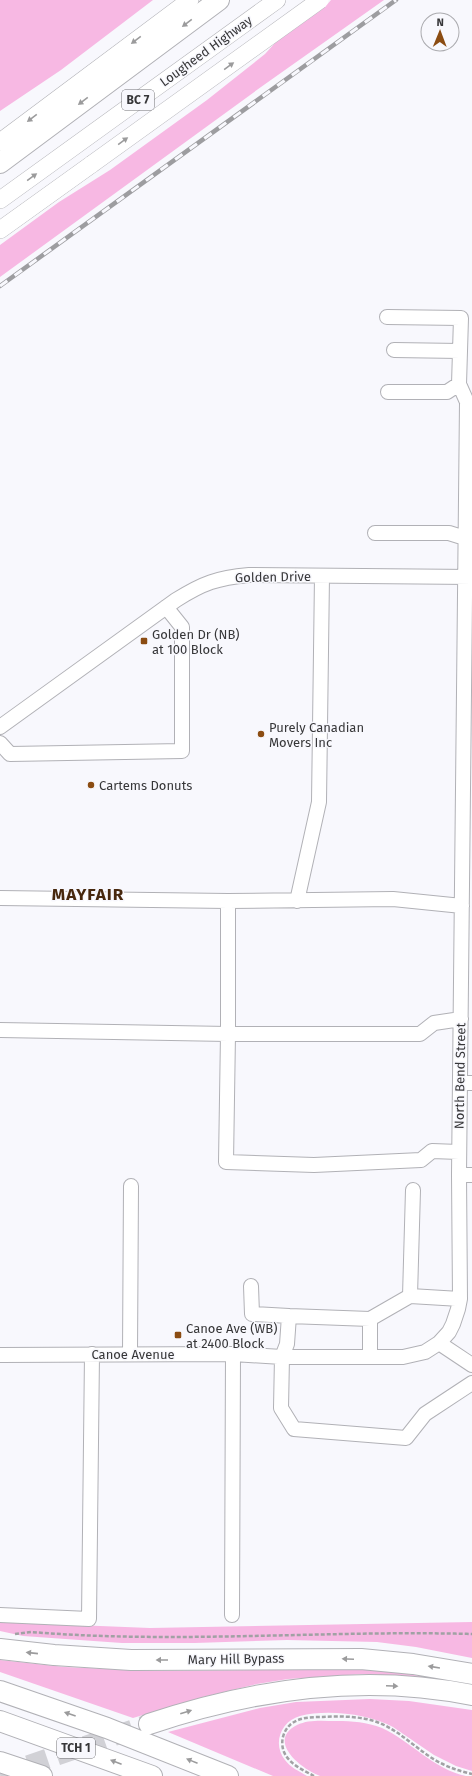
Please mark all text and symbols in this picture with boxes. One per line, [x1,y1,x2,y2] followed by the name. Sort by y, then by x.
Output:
[157,12,256,90] street label: Lougheed Highway
[420,12,460,52] north arrow
[436,16,444,29] text: N
[182,19,193,27] one-way arrow
[131,36,142,44] one-way arrow
[224,62,234,70] one-way arrow
[122,90,154,110] road number: BC 7
[78,97,89,105] one-way arrow
[27,114,38,122] one-way arrow
[118,137,129,145] one-way arrow
[26,173,37,182] one-way arrow
[235,569,311,585] street label: Golden Drive
[152,627,240,657] place label: Golden Dr (NB) at 100 Block
[139,636,149,646] marker: Golden Dr (NB) at 100 Block
[269,720,364,750] place label: Purely Canadian Movers Inc
[256,729,266,739] marker: Purely Canadian Movers Inc
[99,778,192,793] place label: Cartems Donuts
[86,780,96,790] marker: Cartems Donuts
[52,884,124,905] district label: MAYFAIR
[452,1022,468,1129] street label: North Bend Street
[186,1321,277,1351] place label: Canoe Ave (WB) at 2400 Block
[173,1330,183,1340] marker: Canoe Ave (WB) at 2400 Block
[91,1347,175,1362] street label: Canoe Avenue
[26,1650,38,1656] one-way arrow
[188,1651,284,1667] street label: Mary Hill Bypass
[342,1655,354,1662] one-way arrow
[155,1657,168,1663] one-way arrow
[428,1664,440,1670] one-way arrow
[386,1682,398,1689] one-way arrow
[180,1709,192,1715] one-way arrow
[64,1711,76,1717] one-way arrow
[57,1738,95,1758] road number: TCH 1
[186,1758,197,1764] one-way arrow
[109,1759,121,1765] one-way arrow

